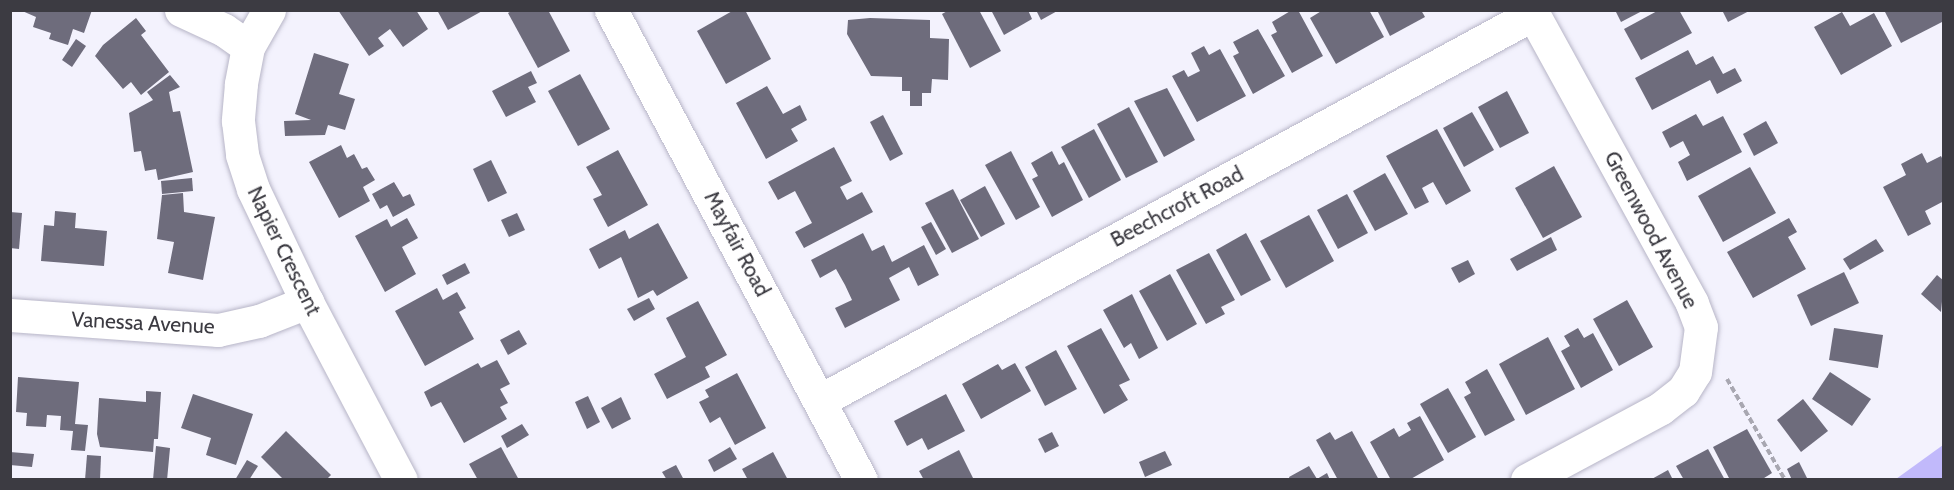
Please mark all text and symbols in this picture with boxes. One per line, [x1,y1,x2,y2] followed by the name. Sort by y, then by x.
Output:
[1599,147,1703,313] street label: Greenwood Avenue
[1106,161,1248,253] street label: Beechcroft Road
[242,182,326,320] street label: Napier Crescent
[699,187,775,301] street label: Mayfair Road
[71,307,215,339] street label: Vanessa Avenue

